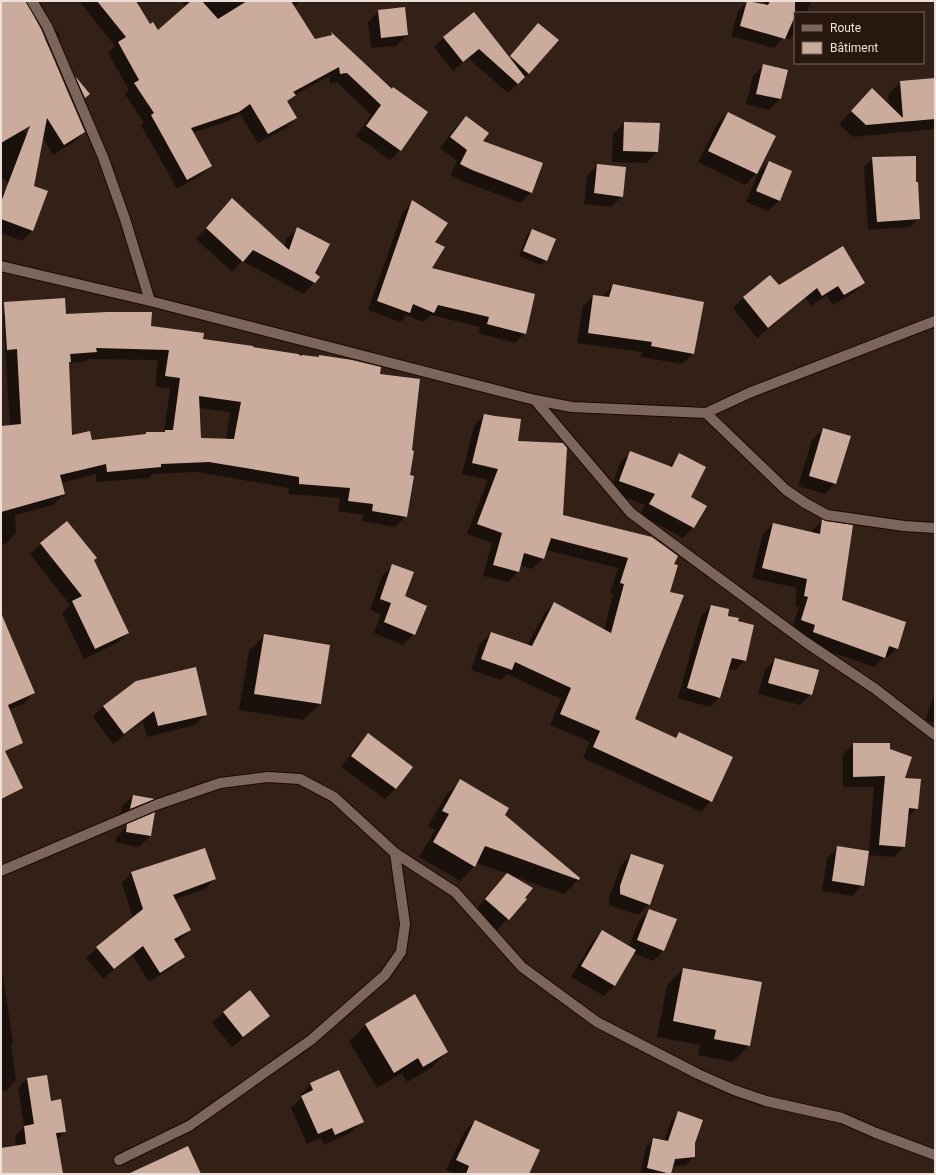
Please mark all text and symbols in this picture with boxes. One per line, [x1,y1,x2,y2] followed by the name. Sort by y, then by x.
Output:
[794,12,924,64] legend
[830,21,861,35] text: Route
[830,41,878,55] text: Bâtiment

